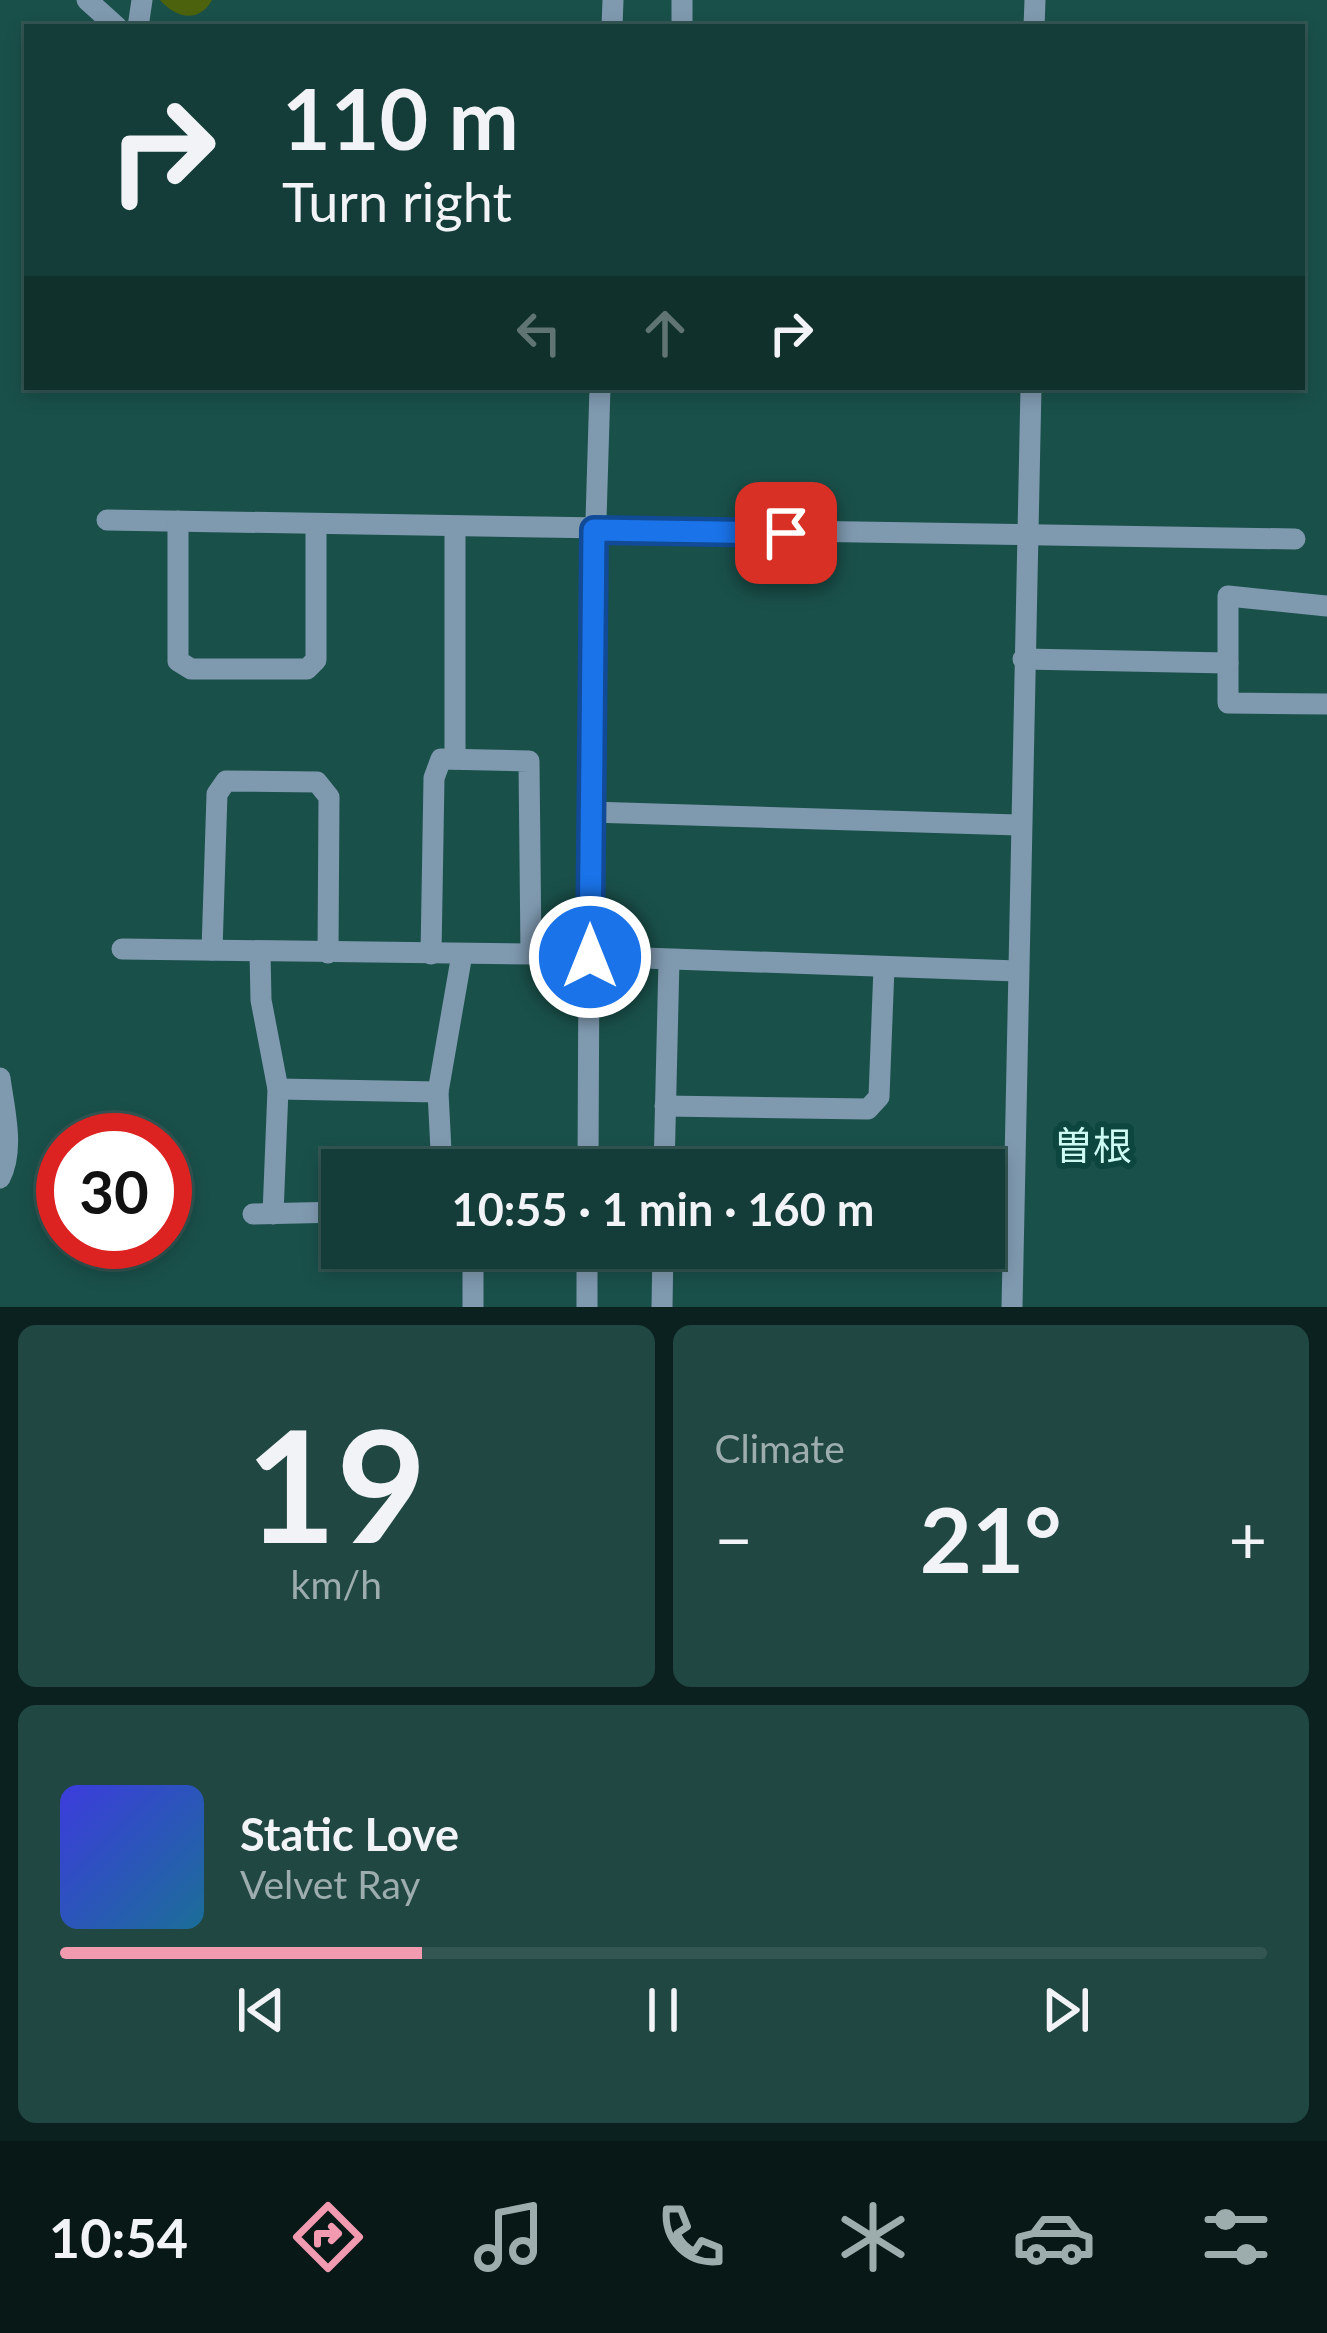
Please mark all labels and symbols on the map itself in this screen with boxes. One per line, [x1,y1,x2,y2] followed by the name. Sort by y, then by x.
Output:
[735,482,837,584] pin
[527,894,653,1020] position arrow
[36,1113,192,1269] speed limit sign: 30
[1054,1122,1132,1168] district label: 曽根

